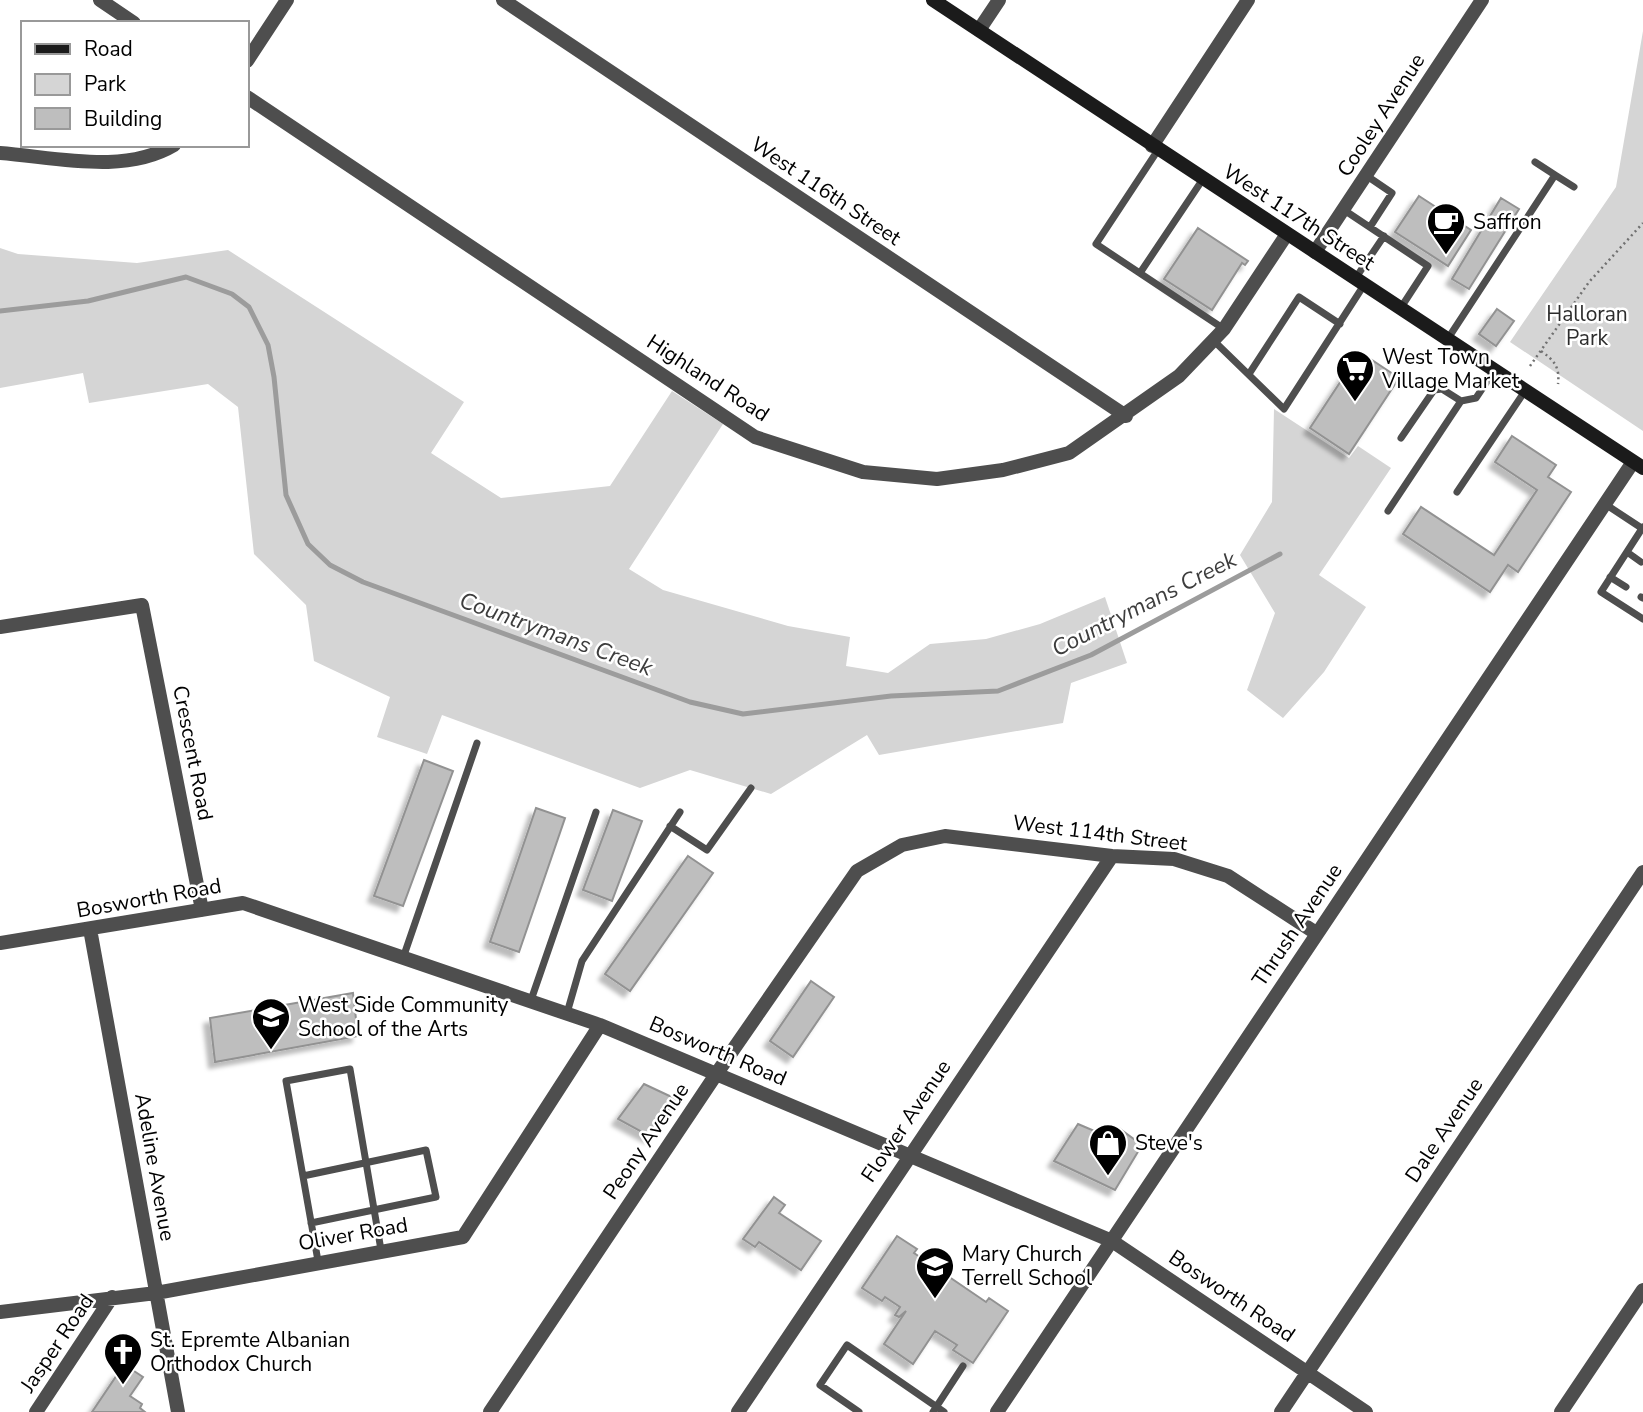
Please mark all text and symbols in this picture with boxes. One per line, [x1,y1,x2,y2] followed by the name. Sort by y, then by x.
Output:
[21,21,248,147] legend
[84,35,133,63] text: Road
[1331,48,1431,182] street label: Cooley Avenue
[84,70,126,98] text: Park
[84,105,162,133] text: Building
[745,130,907,252] street label: West 116th Street
[1218,157,1381,277] street label: West 117th Street
[1425,201,1467,256] cafe icon: Saffron
[1473,208,1542,236] place label: Saffron
[1546,300,1628,352] park label: Halloran Park
[641,328,775,428] street label: Highland Road
[1381,343,1520,395] place label: West Town Village Market
[1334,348,1376,403] supermarket icon: West Town Village Market
[1046,544,1242,664] water label: Countrymans Creek
[455,585,657,684] water label: Countrymans Creek
[166,683,220,823] street label: Crescent Road
[1011,808,1189,858] street label: West 114th Street
[1245,858,1349,992] street label: Thrush Avenue
[74,871,224,925] street label: Bosworth Road
[298,991,508,1043] place label: West Side Community School of the Arts
[250,996,292,1051] school or university icon: West Side Community School of the Arts
[645,1009,791,1093] street label: Bosworth Road
[855,1054,957,1188] street label: Flower Avenue
[1399,1072,1489,1188] street label: Dale Avenue
[597,1077,695,1205] street label: Peony Avenue
[128,1091,182,1243] street label: Adeline Avenue
[1087,1122,1129,1177] shop icon: Steve's
[1135,1129,1203,1157] place label: Steve's
[296,1211,410,1257] street label: Oliver Road
[962,1240,1093,1292] place label: Mary Church Terrell School
[1163,1243,1301,1349] street label: Bosworth Road
[914,1245,956,1300] school or university icon: Mary Church Terrell School
[13,1288,100,1399] street label: Jasper Road
[150,1326,350,1378] place label: St. Epremte Albanian Orthodox Church
[102,1331,144,1386] church icon: St. Epremte Albanian Orthodox Church

